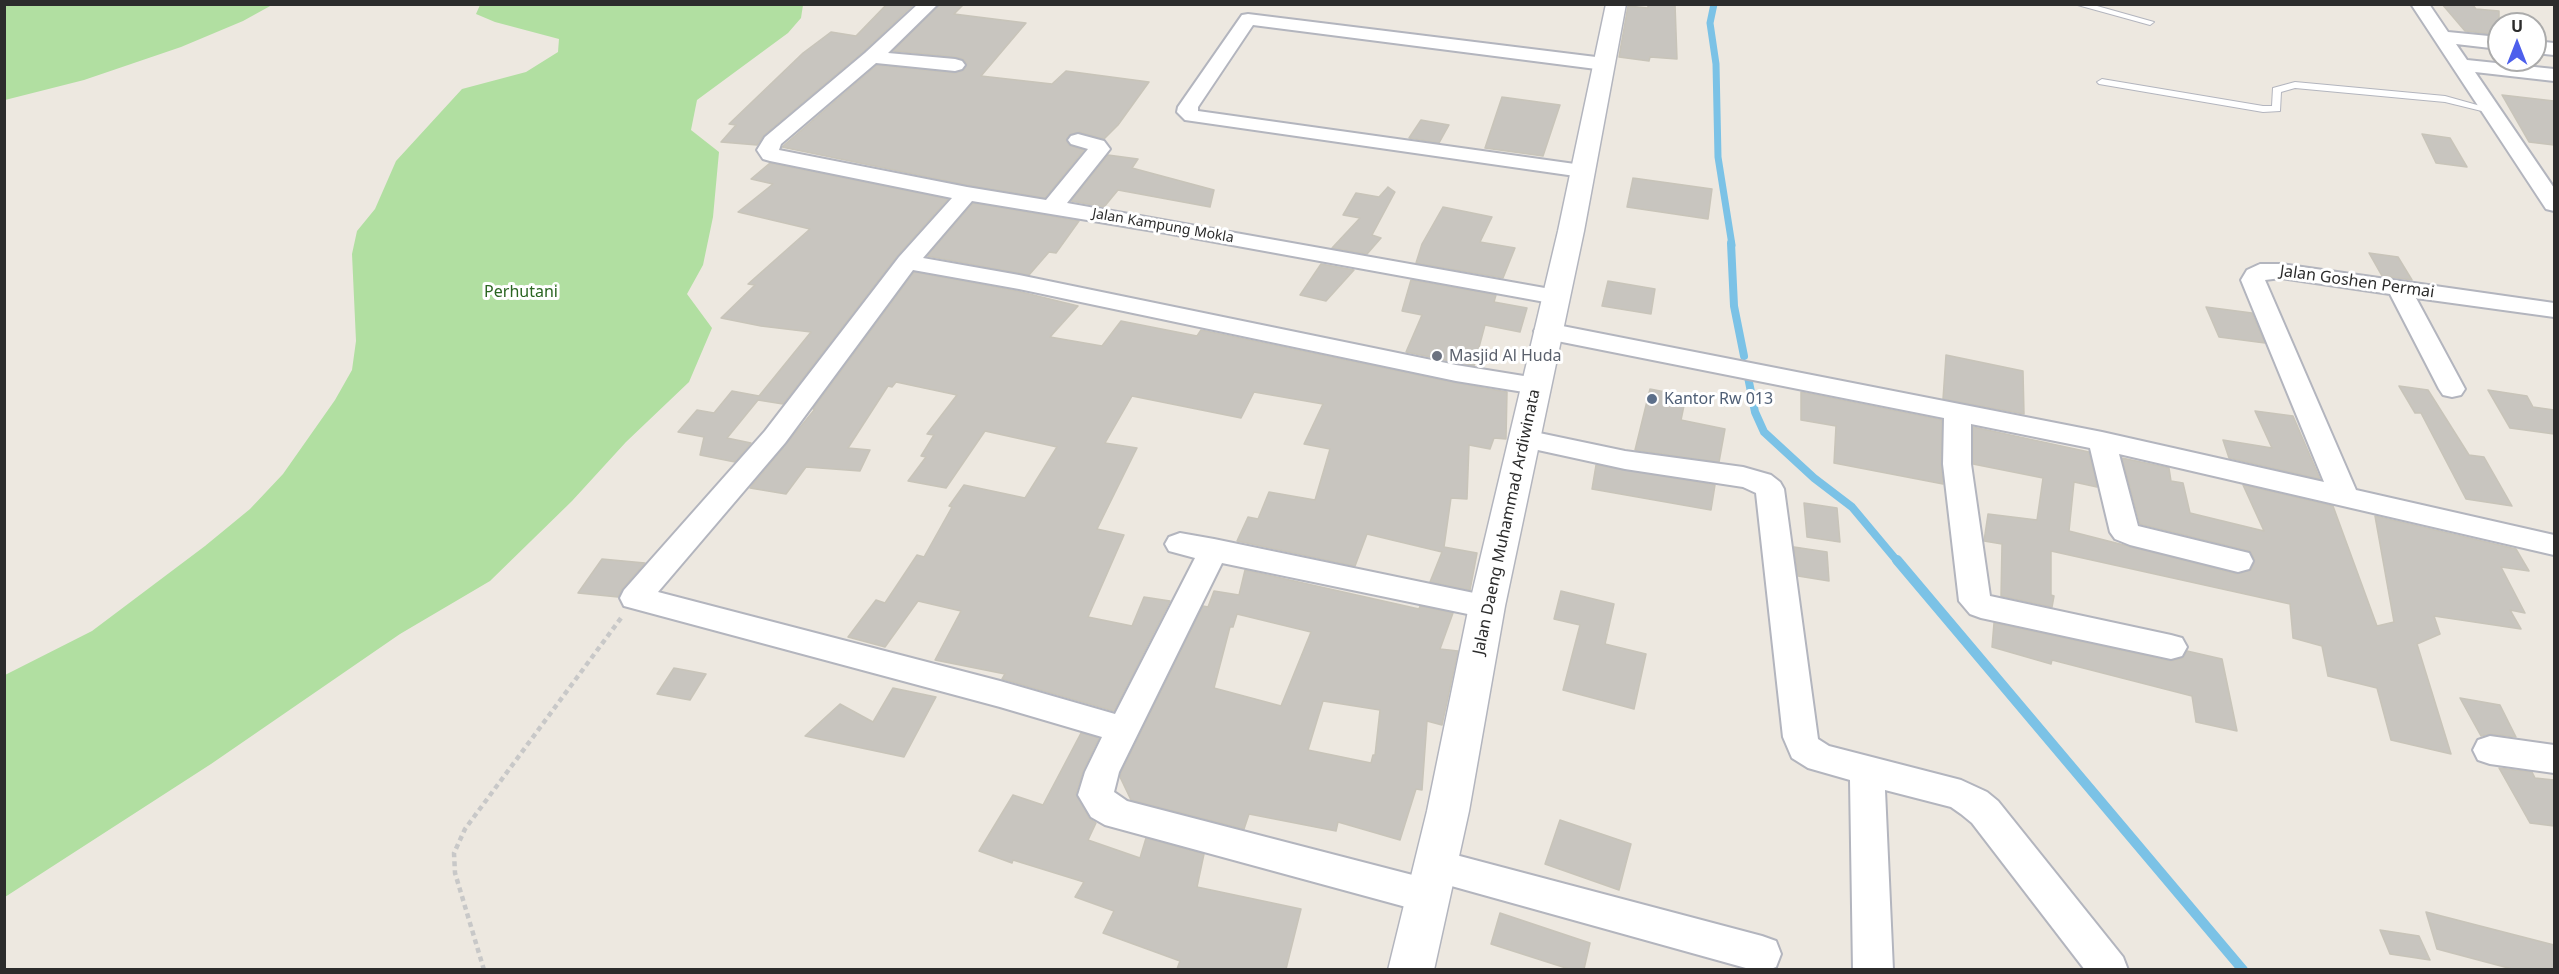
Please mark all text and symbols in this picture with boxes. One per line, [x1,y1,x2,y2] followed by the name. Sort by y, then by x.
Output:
[2487,12,2547,72] north arrow
[2511,15,2523,37] text: U
[1091,205,1235,247] street label: Jalan Kampung Mokla
[2279,262,2435,302] street label: Jalan Goshen Permai
[484,282,558,302] park label: Perhutani
[1449,346,1561,366] place label: Masjid Al Huda
[1430,349,1444,363] marker: Masjid Al Huda
[1469,387,1545,657] street label: Jalan Daeng Muhammad Ardiwinata
[1664,389,1773,409] place label: Kantor Rw 013
[1645,392,1659,406] marker: Kantor Rw 013

